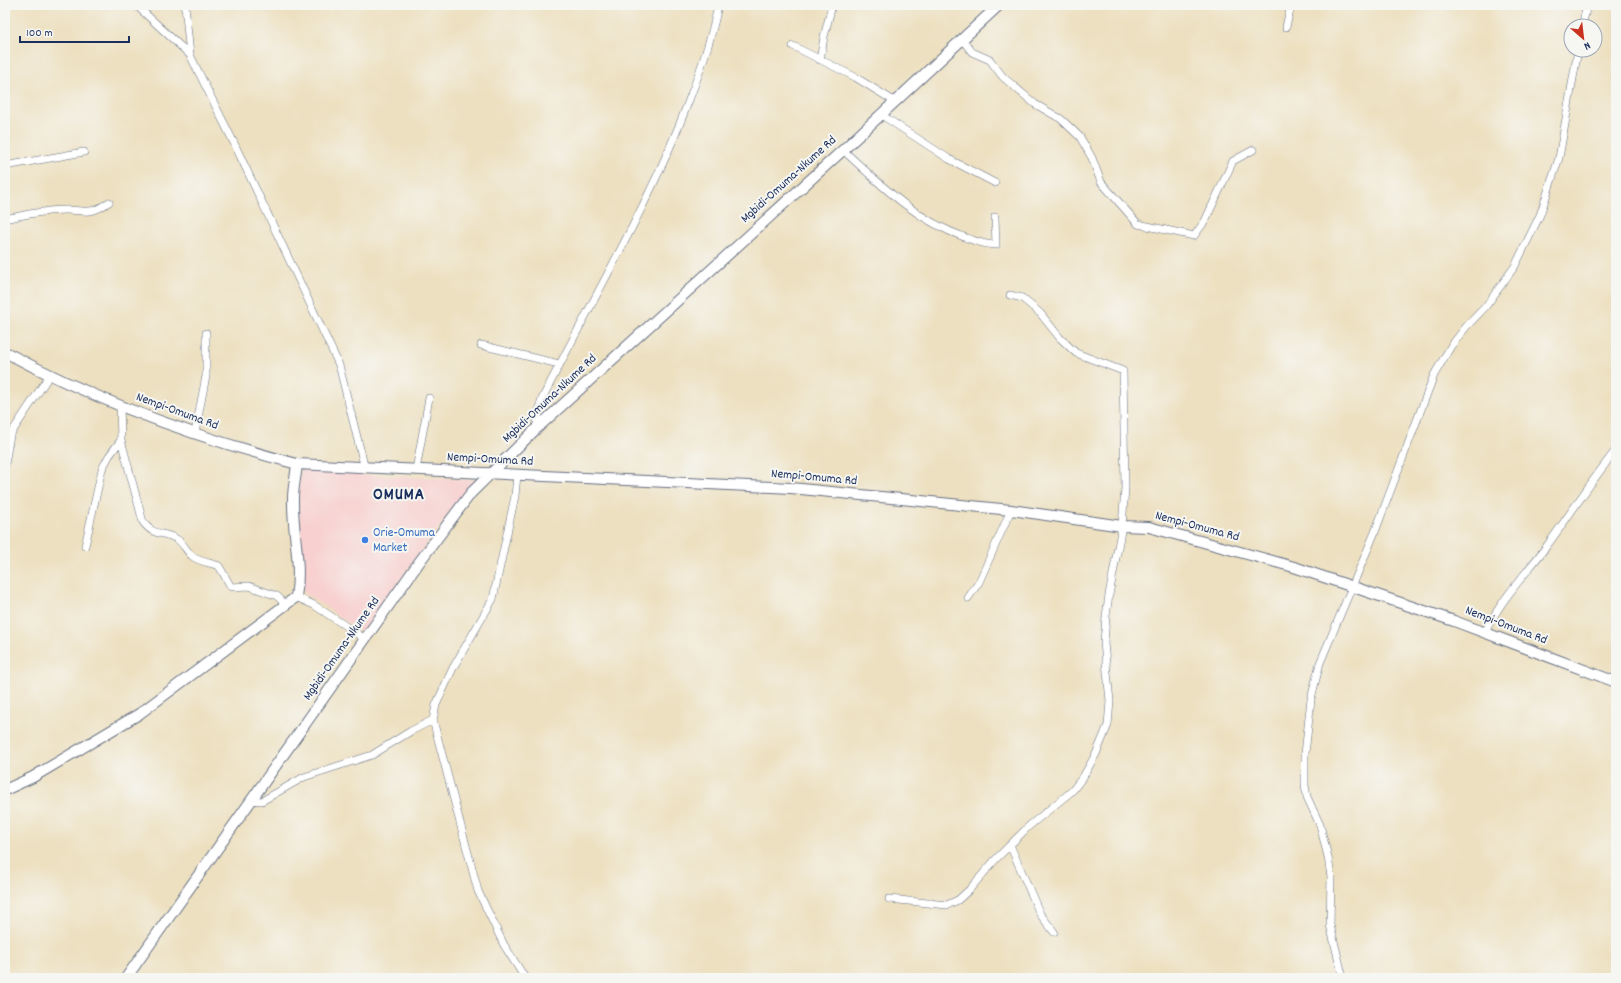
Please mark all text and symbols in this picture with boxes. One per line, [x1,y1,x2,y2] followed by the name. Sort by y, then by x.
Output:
[20,18,129,44] scale bar
[1563,18,1603,58] north arrow
[26,25,53,42] text: 100 m
[1580,37,1593,54] text: N
[737,132,841,228] street label: Mgbidi-Omuma-Nkume Rd
[498,350,602,448] street label: Mgbidi-Omuma-Nkume Rd
[133,388,221,436] street label: Nempi-Omuma Rd
[446,448,534,472] street label: Nempi-Omuma Rd
[770,465,858,491] street label: Nempi-Omuma Rd
[373,484,425,508] district label: OMUMA
[1153,507,1241,547] street label: Nempi-Omuma Rd
[373,524,436,558] place label: Orie-Omuma Market
[360,535,370,545] marker: Orie-Omuma Market
[299,593,385,705] street label: Mgbidi-Omuma-Nkume Rd
[1462,602,1550,650] street label: Nempi-Omuma Rd

